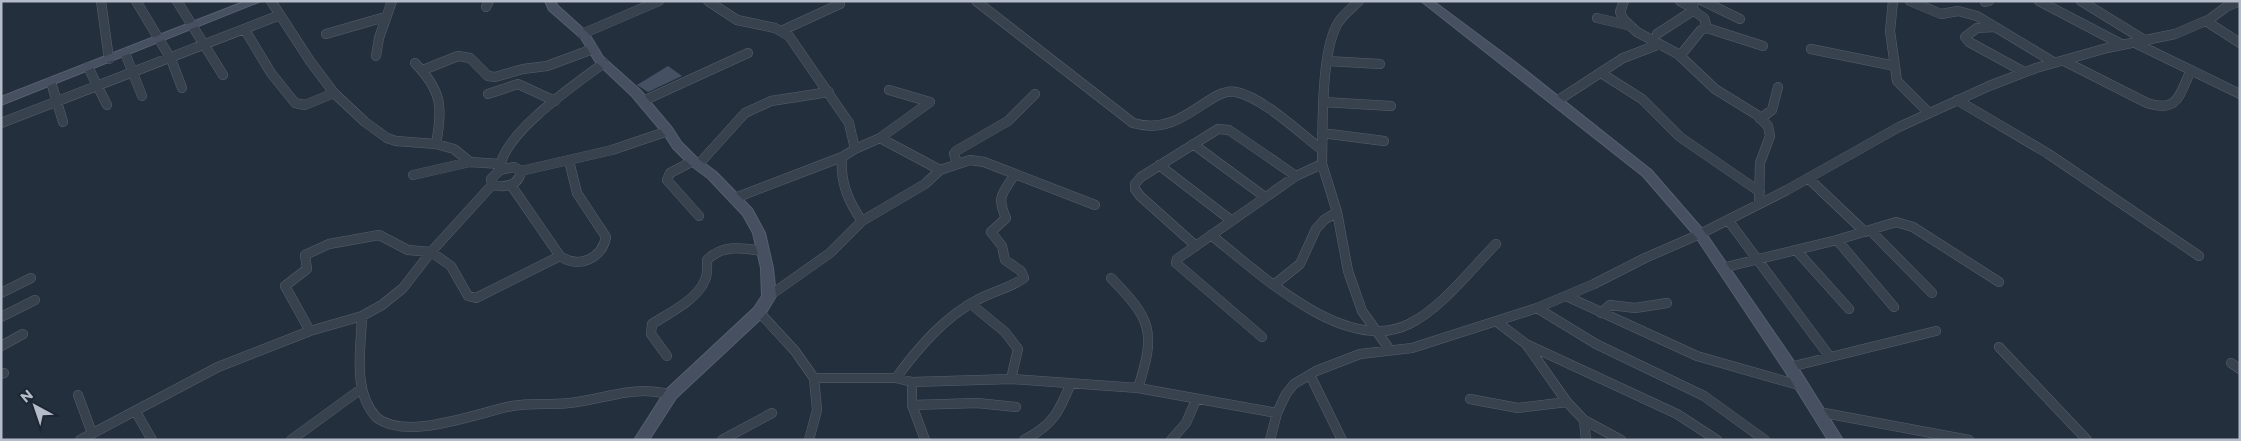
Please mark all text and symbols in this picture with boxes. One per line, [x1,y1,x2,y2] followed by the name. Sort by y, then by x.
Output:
[10,381,60,431] north arrow
[17,386,37,407] text: N

